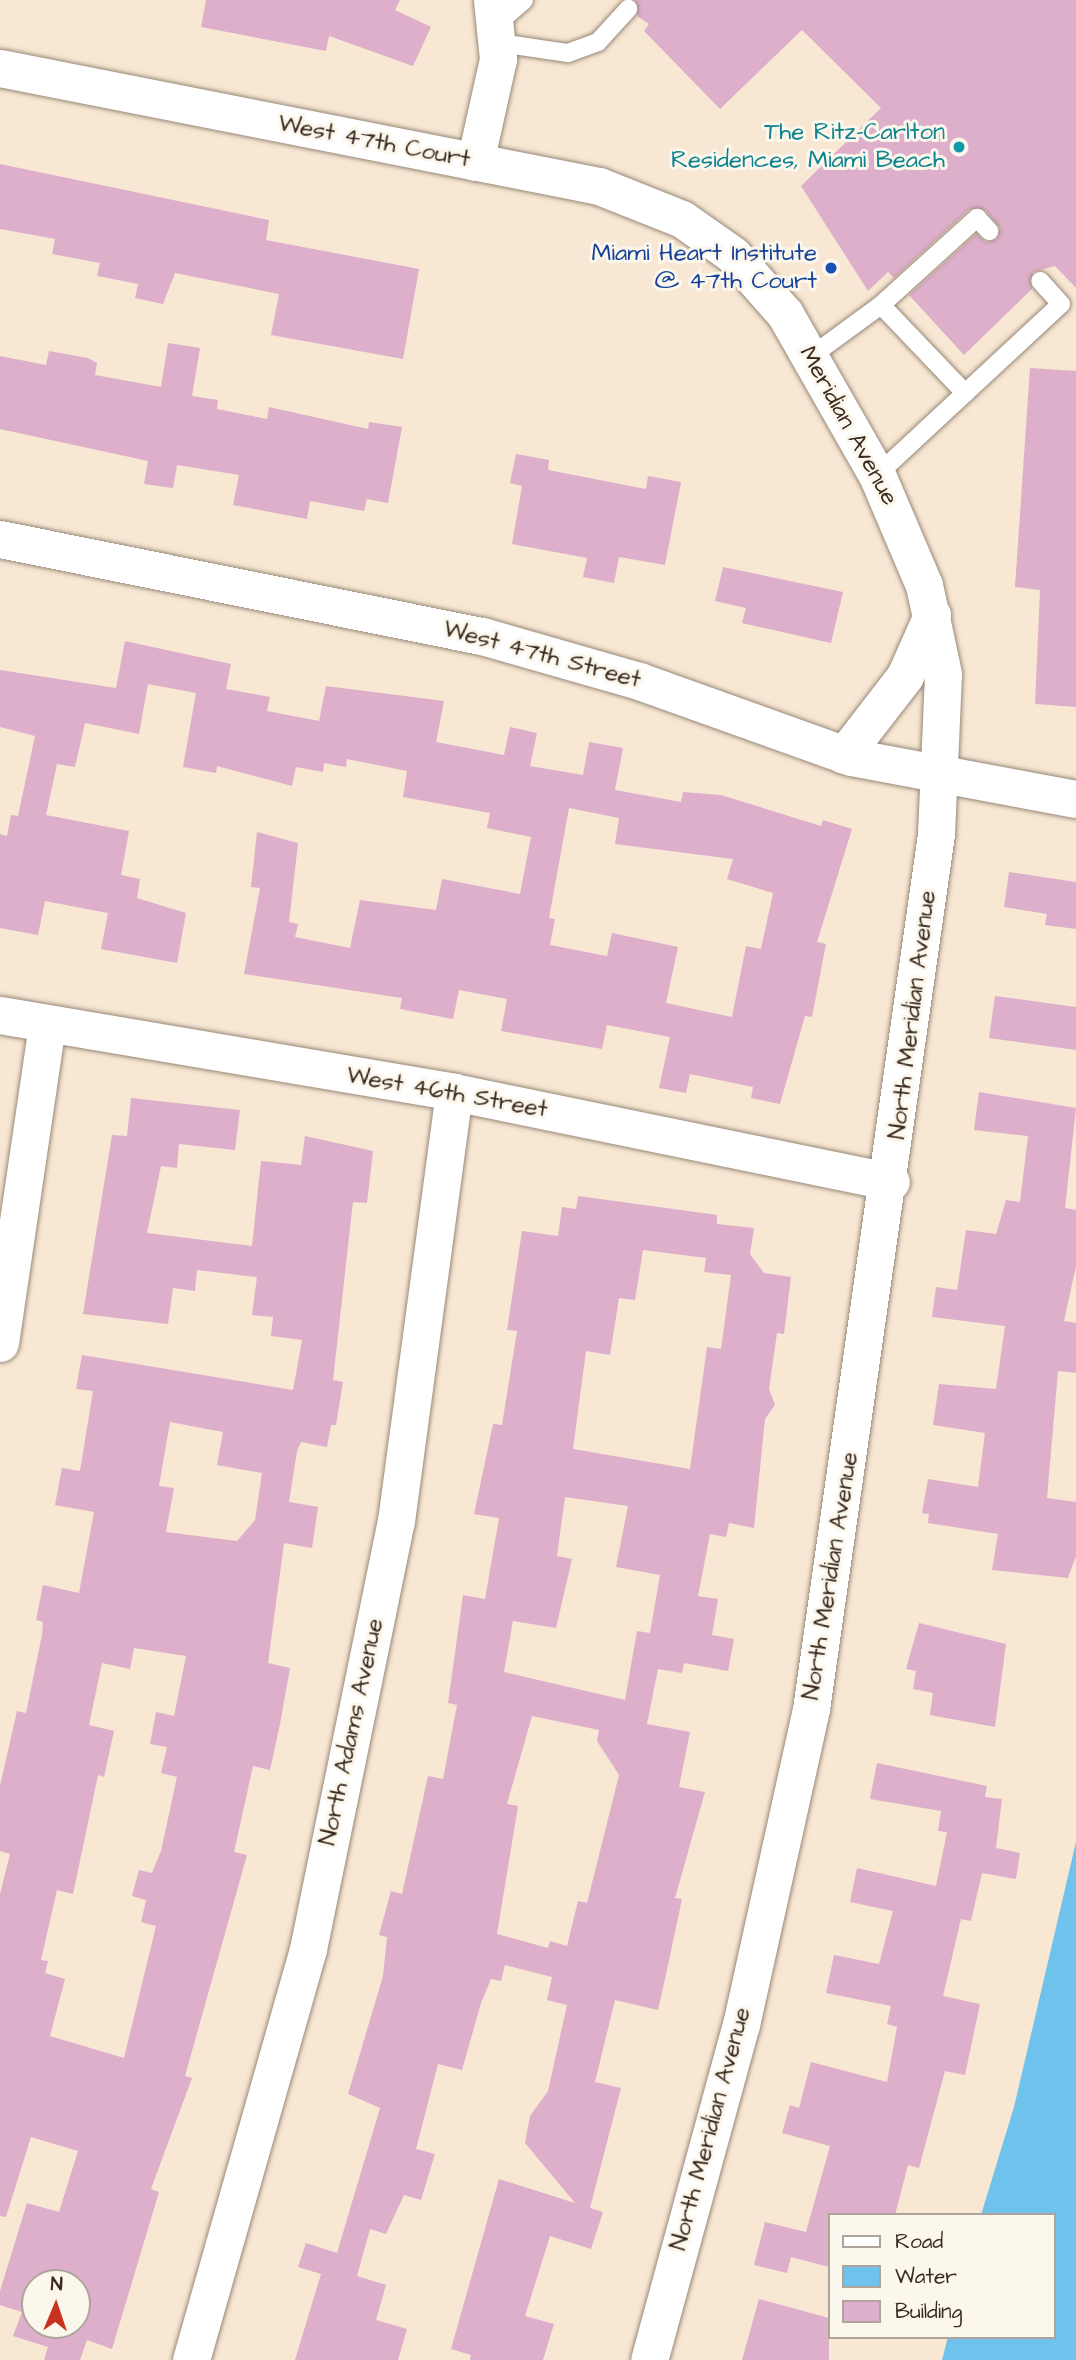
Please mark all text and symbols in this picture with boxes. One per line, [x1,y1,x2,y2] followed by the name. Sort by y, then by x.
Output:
[276,109,472,175] street label: West 47th Court
[671,119,945,175] place label: The Ritz-Carlton Residences, Miami Beach
[951,139,967,155] marker: The Ritz-Carlton Residences, Miami Beach
[592,240,817,296] place label: Miami Heart Institute @ 47th Court
[823,260,839,276] marker: Miami Heart Institute @ 47th Court
[792,341,904,511] street label: Meridian Avenue
[440,615,644,695] street label: West 47th Street
[883,889,943,1141] street label: North Meridian Avenue
[344,1061,550,1125] street label: West 46th Street
[797,1450,865,1702] street label: North Meridian Avenue
[314,1616,390,1848] street label: North Adams Avenue
[665,2004,757,2254] street label: North Meridian Avenue
[828,2213,1055,2339] legend
[895,2227,943,2256] text: Road
[895,2262,957,2291] text: Water
[21,2269,91,2339] north arrow
[50,2271,63,2298] text: N
[895,2297,962,2326] text: Building

